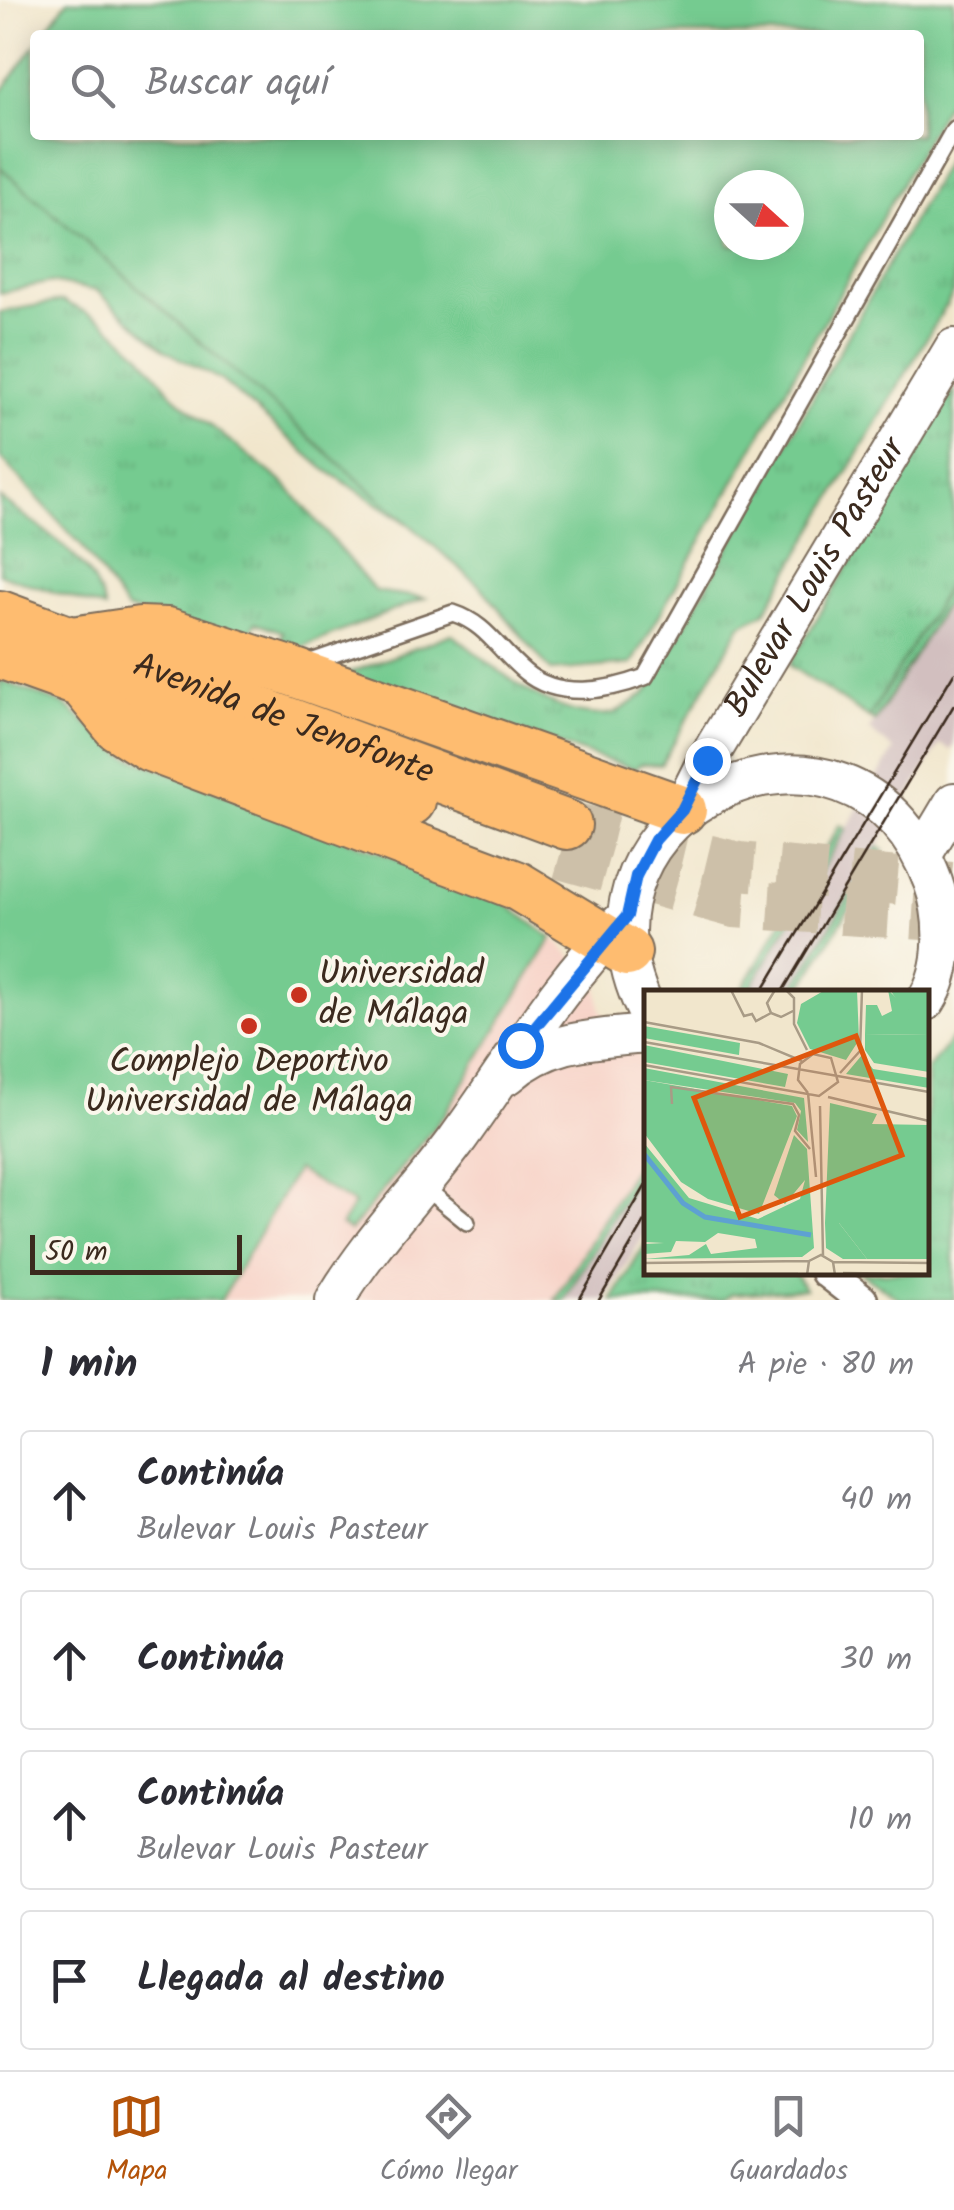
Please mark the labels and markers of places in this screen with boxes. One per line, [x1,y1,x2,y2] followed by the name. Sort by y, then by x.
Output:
[319,947,485,1043] place label: Universidad de Málaga
[288,984,310,1006] marker: Universidad de Málaga
[238,1015,260,1037] marker: Complejo Deportivo Universidad de Málaga
[85,1035,413,1131] place label: Complejo Deportivo Universidad de Málaga

